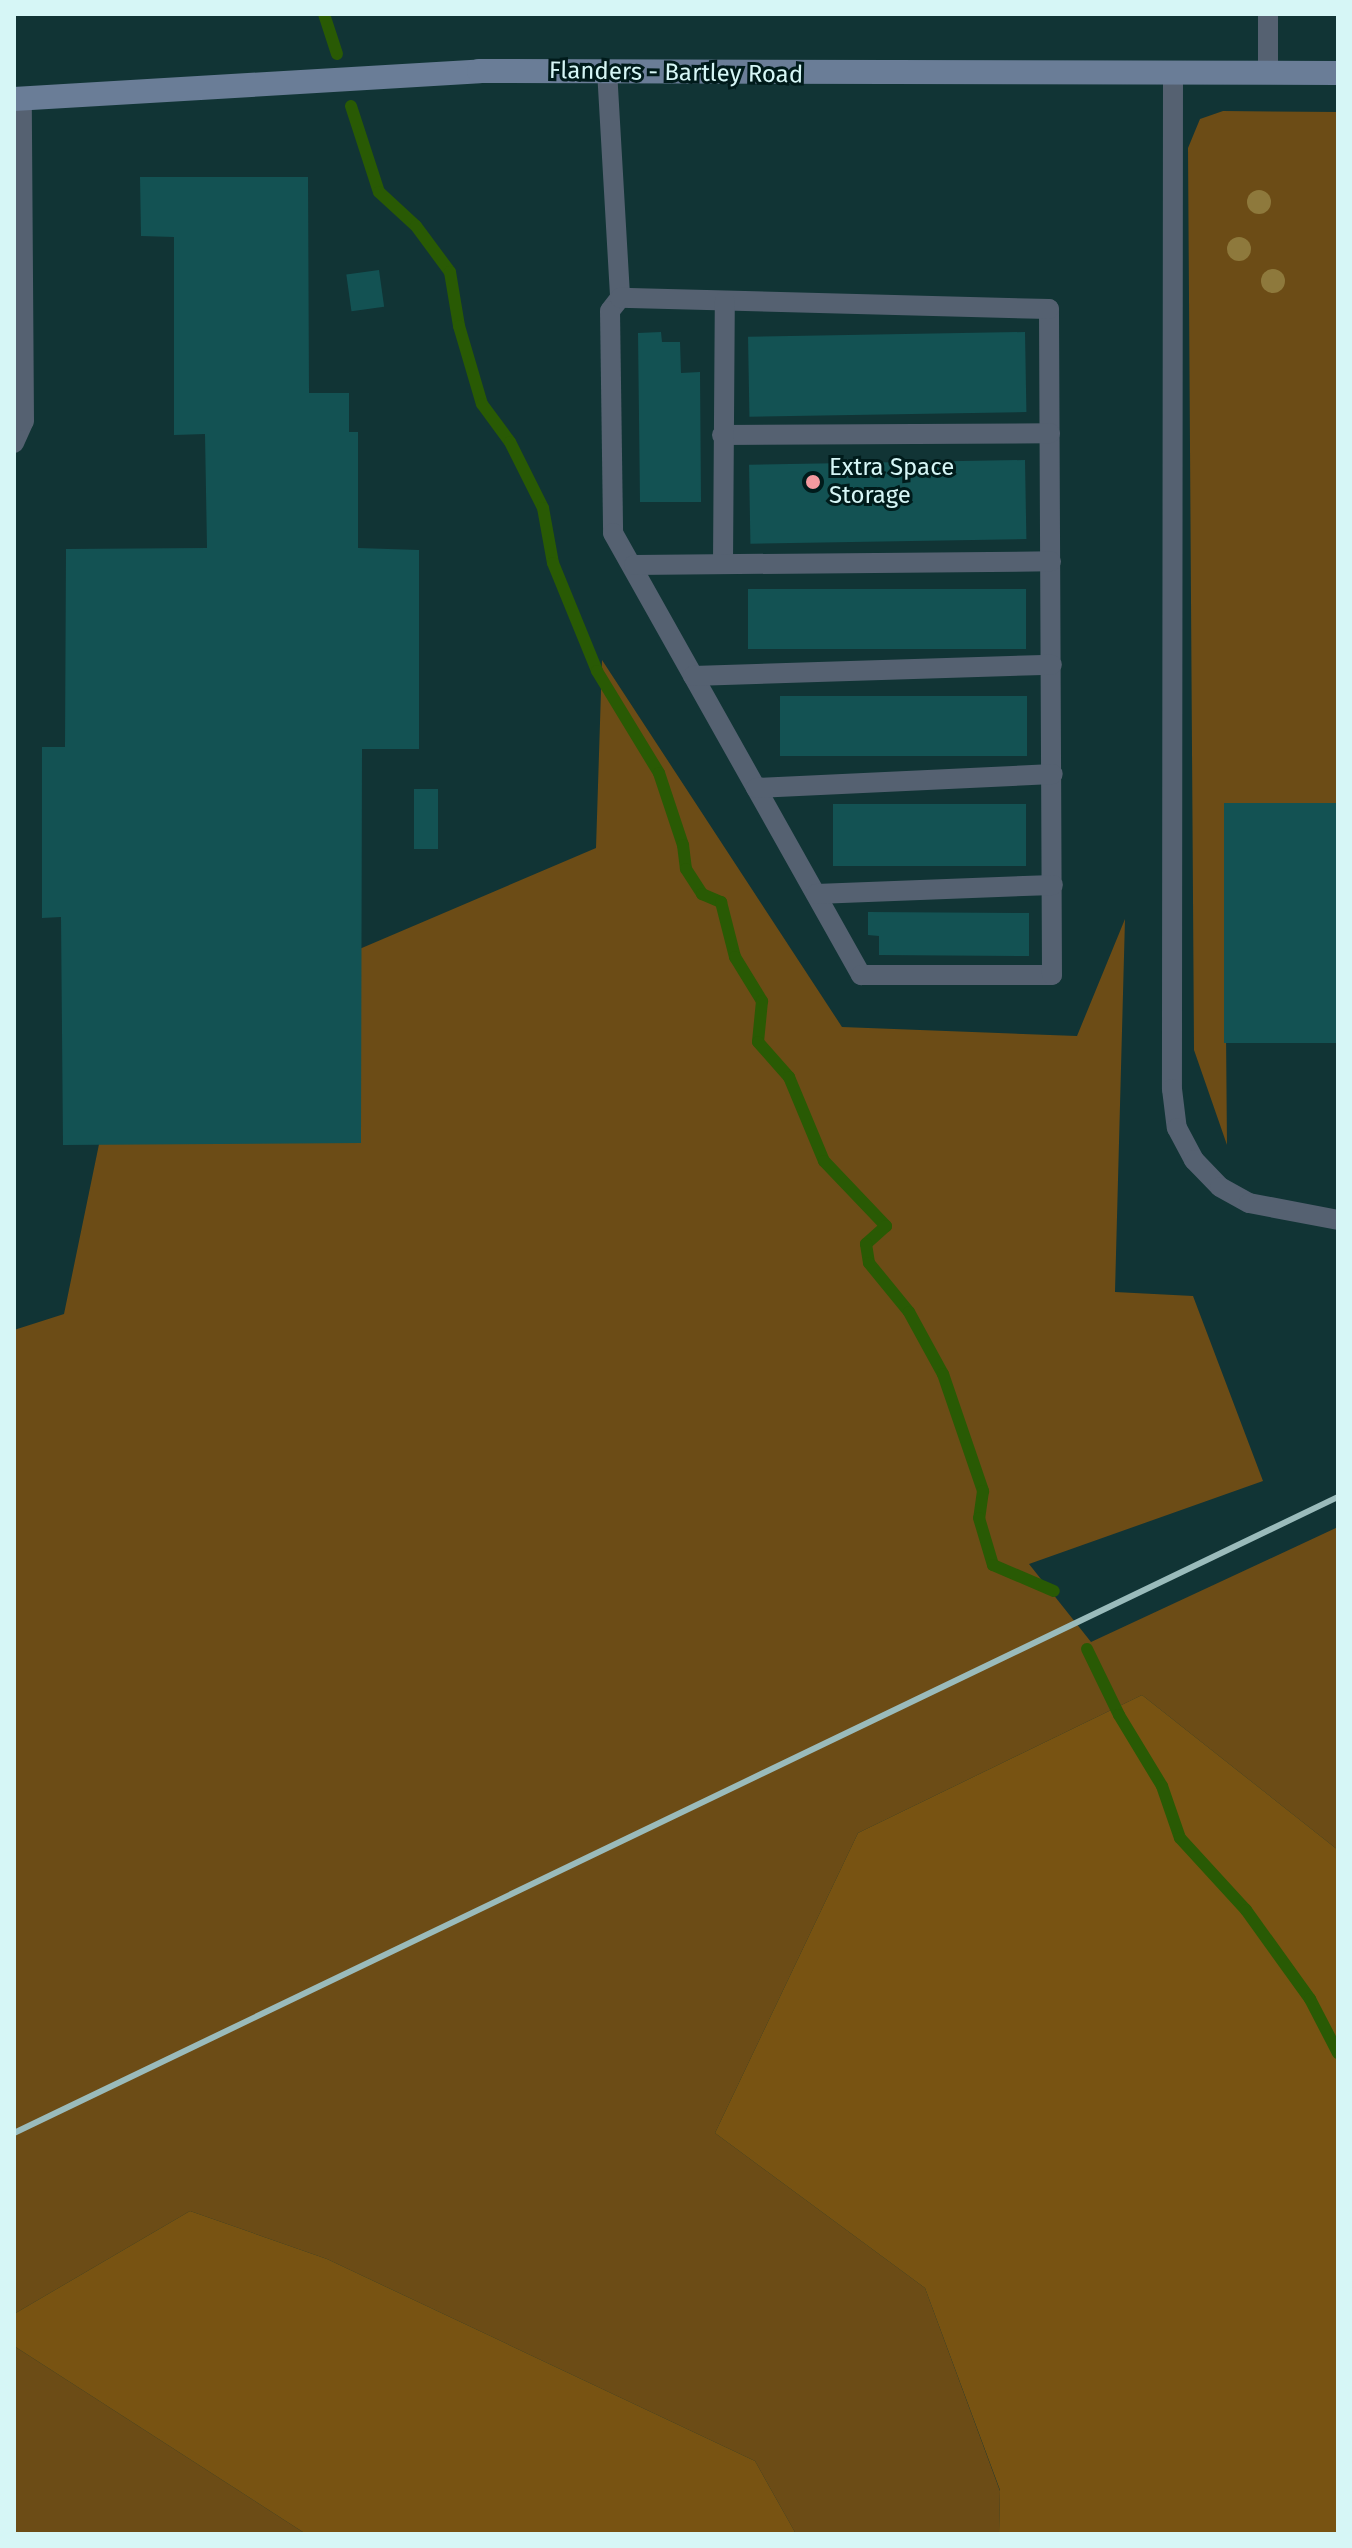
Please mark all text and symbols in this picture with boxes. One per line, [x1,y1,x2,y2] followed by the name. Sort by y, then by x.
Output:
[549,56,803,90] street label: Flanders - Bartley Road
[829,454,954,510] place label: Extra Space Storage
[804,473,822,491] marker: Extra Space Storage

